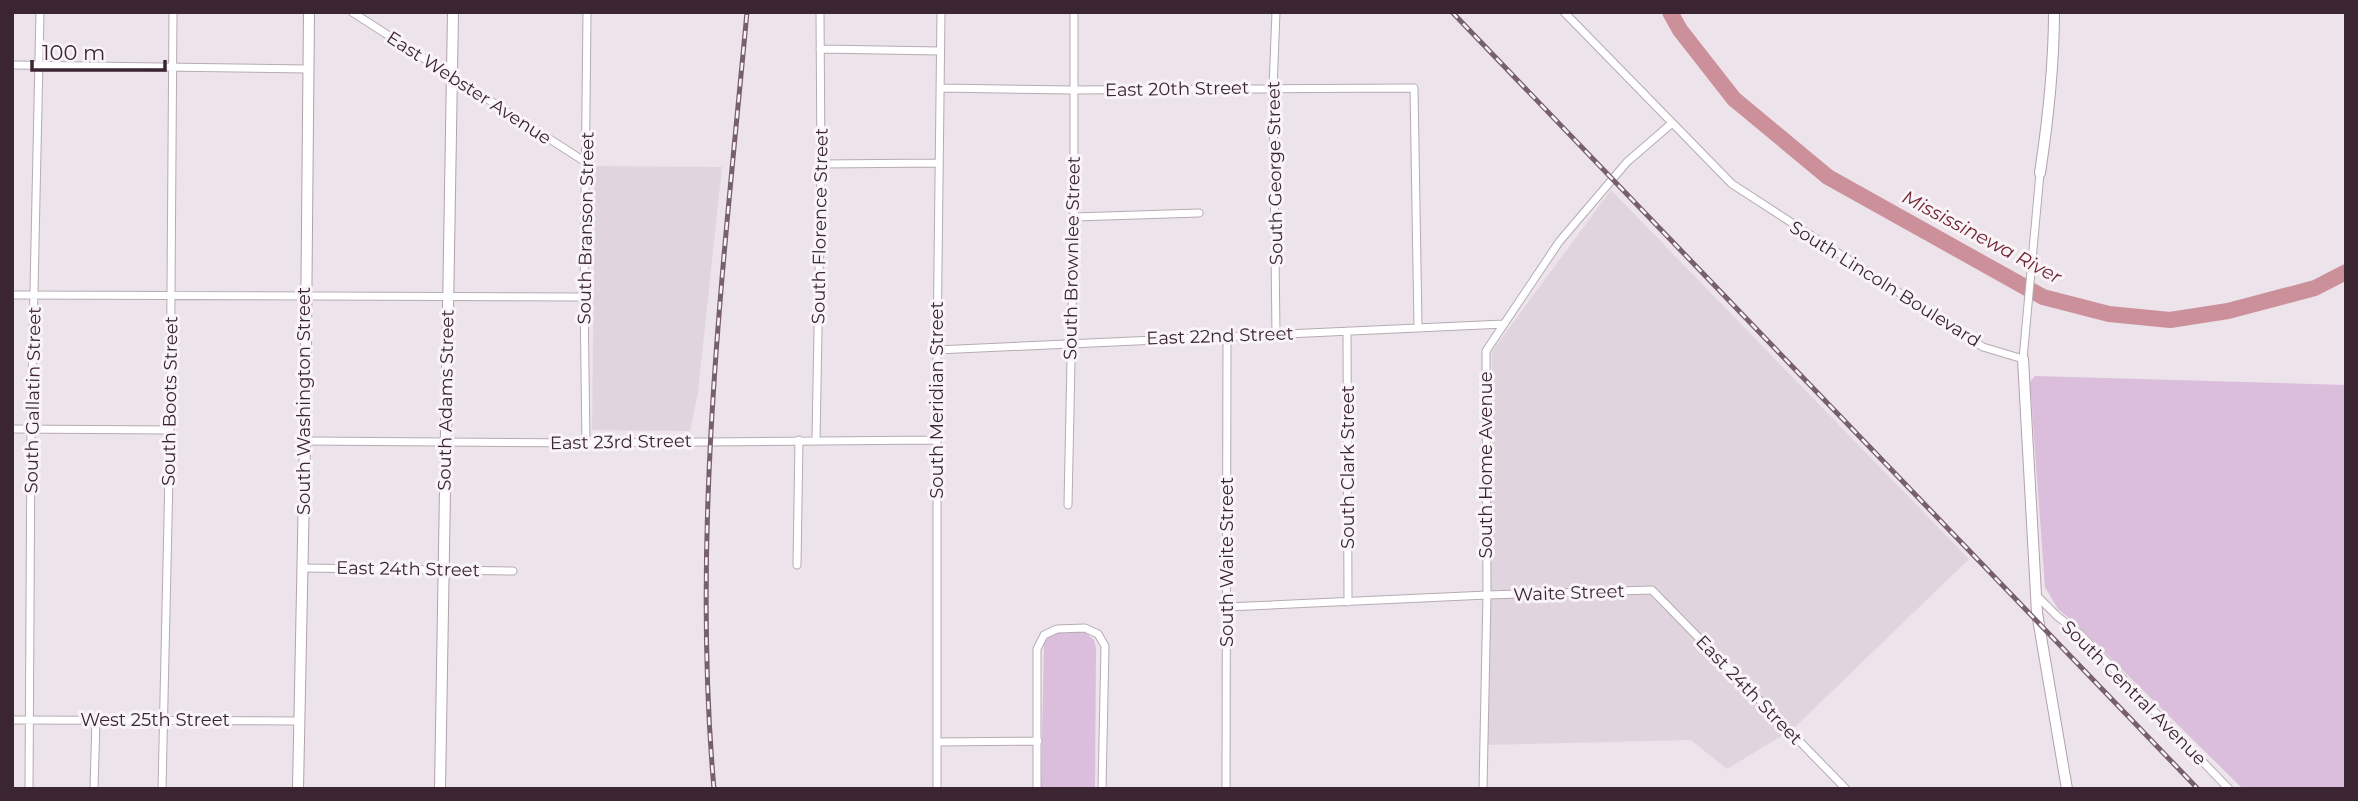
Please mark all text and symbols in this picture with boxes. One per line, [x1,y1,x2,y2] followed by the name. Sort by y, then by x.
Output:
[383,27,556,150] street label: East Webster Avenue
[32,28,164,72] scale bar
[42,40,105,65] text: 100 m
[1105,77,1249,101] street label: East 20th Street
[1262,81,1288,265] street label: South George Street
[807,128,833,324] street label: South Florence Street
[573,131,599,325] street label: South Branson Street
[1059,156,1085,360] street label: South Brownlee Street
[1898,185,2066,289] water label: Mississinewa River
[1785,216,1985,352] street label: South Lincoln Boulevard
[293,287,315,515] street label: South Washington Street
[926,301,948,499] street label: South Meridian Street
[20,306,46,494] street label: South Gallatin Street
[433,309,459,491] street label: South Adams Street
[158,316,182,486] street label: South Boots Street
[1146,322,1294,350] street label: East 22nd Street
[1475,371,1497,559] street label: South Home Avenue
[1337,385,1359,549] street label: South Clark Street
[550,430,692,454] street label: East 23rd Street
[1216,477,1238,647] street label: South Waite Street
[336,557,480,581] street label: East 24th Street
[1513,580,1625,606] street label: Waite Street
[2057,616,2211,770] street label: South Central Avenue
[1691,631,1807,749] street label: East 24th Street
[80,709,230,731] street label: West 25th Street

